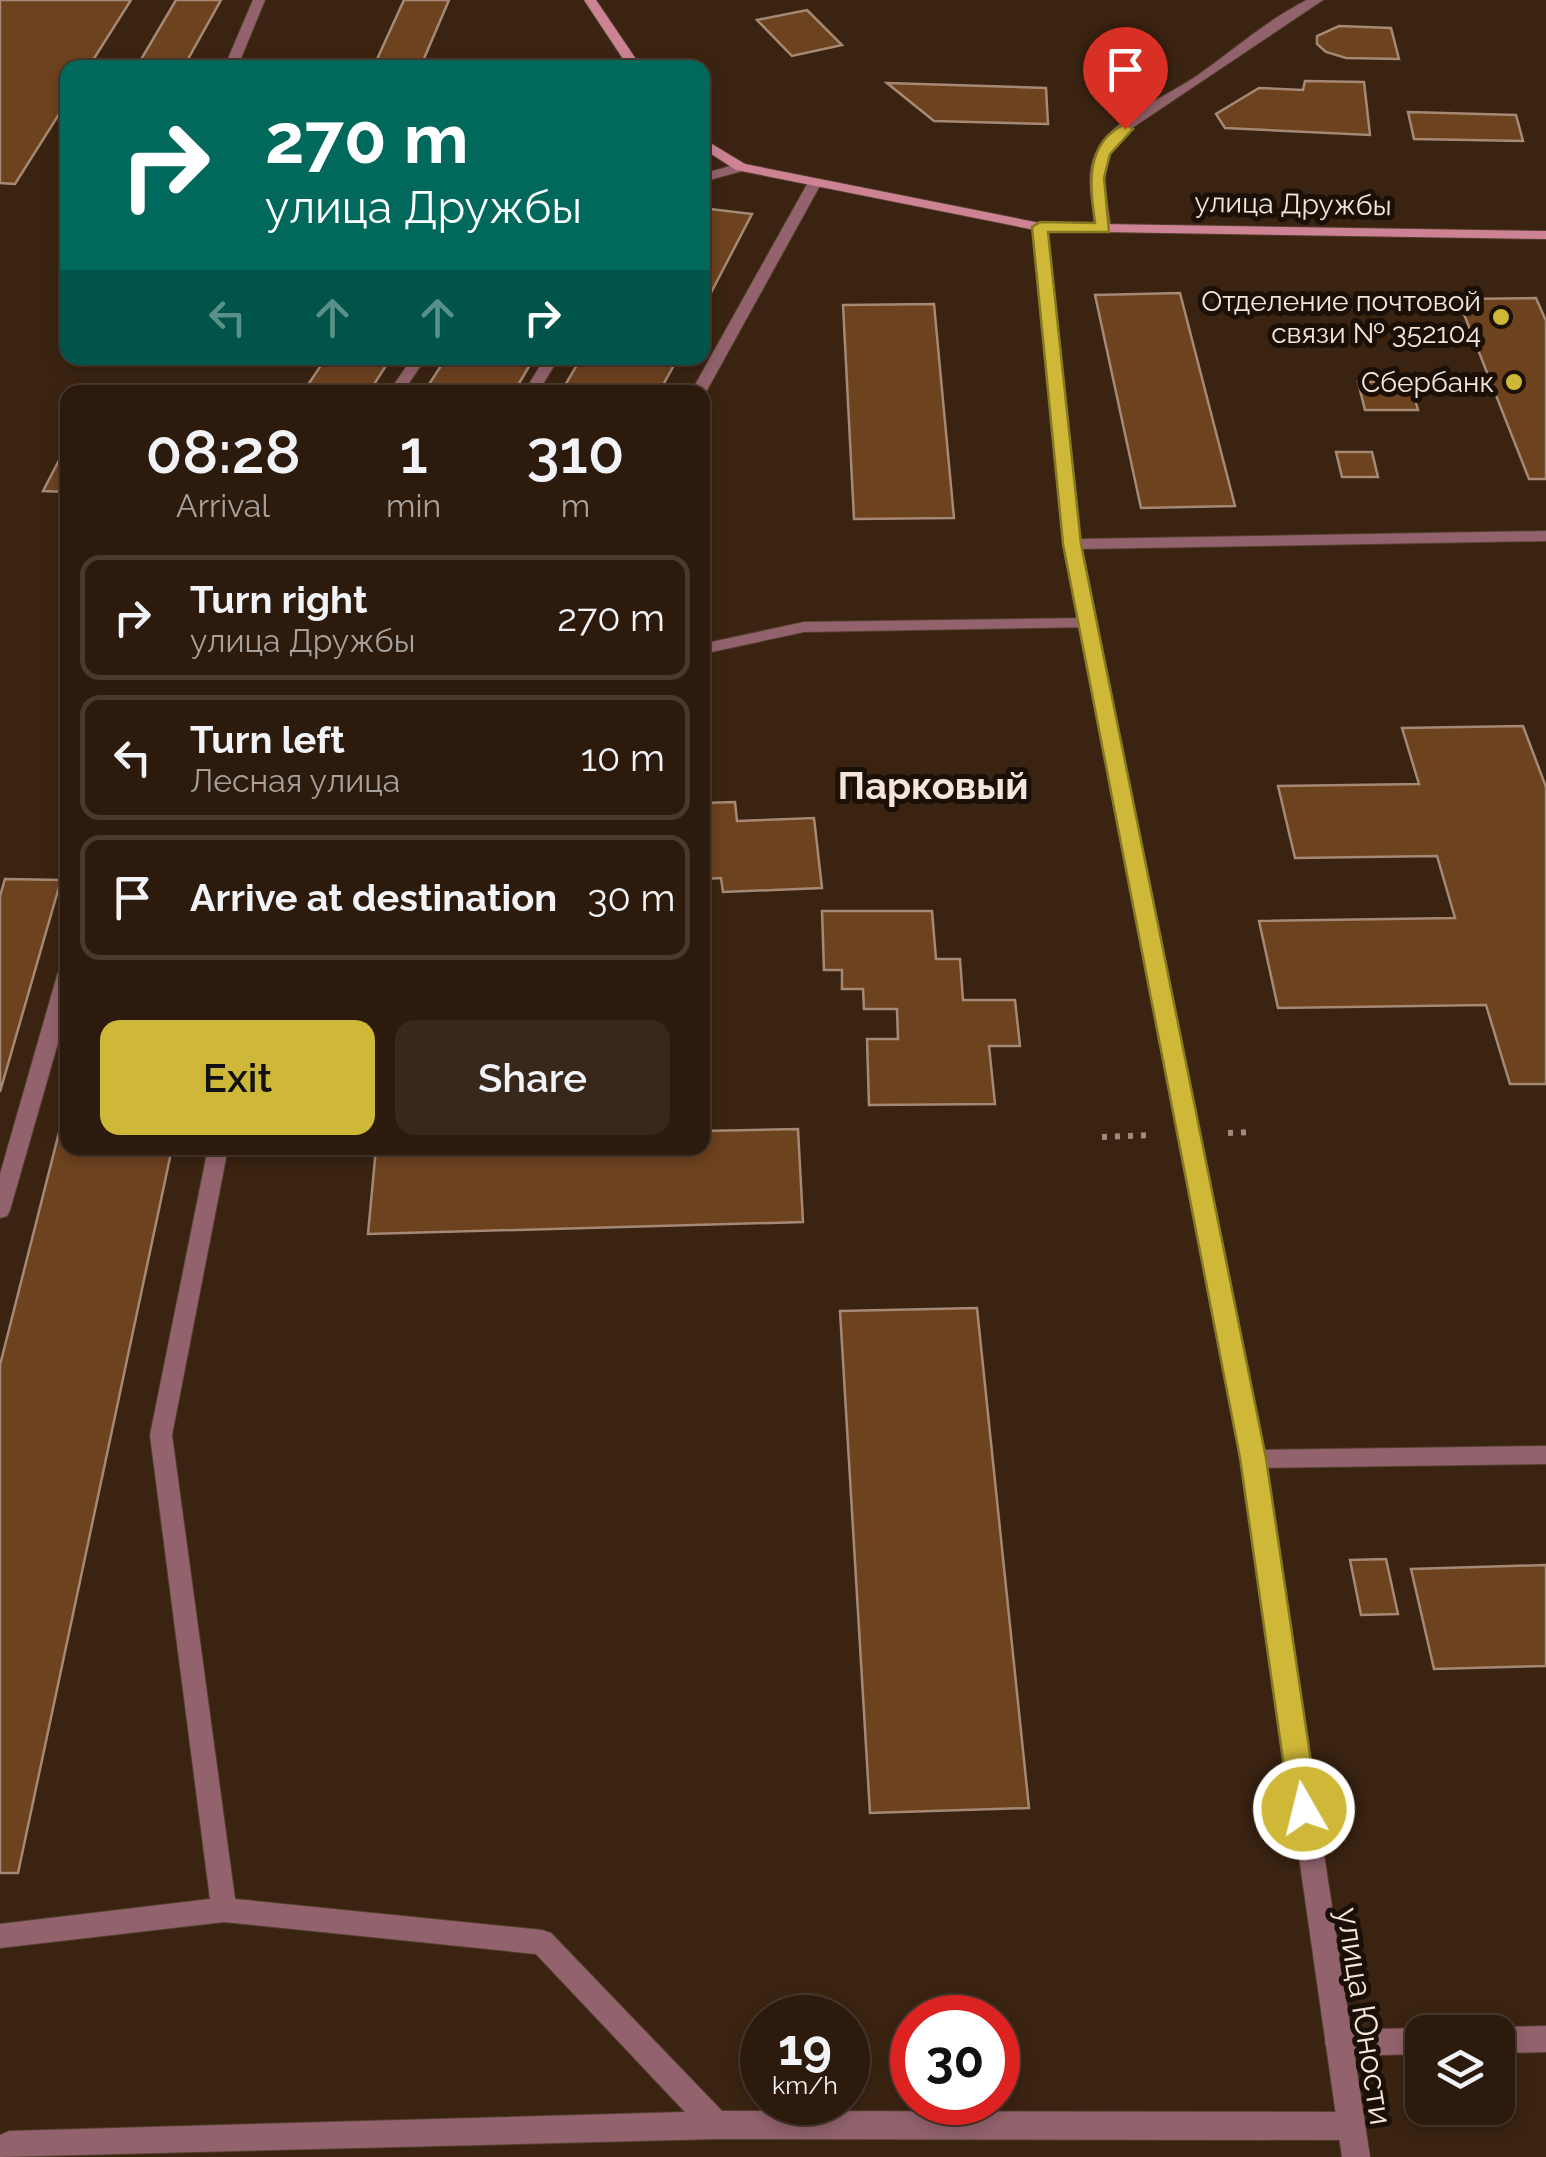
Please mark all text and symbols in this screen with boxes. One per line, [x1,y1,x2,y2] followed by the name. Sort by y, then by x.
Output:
[1083,27,1168,130] pin
[1098,42,1153,97] icon: arrive
[265,97,469,179] text: 270 m
[100,100,230,230] icon: right
[265,181,582,234] text: улица Дружбы
[1194,186,1392,222] street label: улица Дружбы
[1201,285,1481,350] place label: Отделение почтовой связи № 352104
[200,290,255,345] icon: left
[305,290,360,345] icon: ahead
[410,290,465,345] icon: ahead
[515,290,570,345] icon: right
[1490,306,1512,328] marker: Отделение почтовой связи № 352104
[1361,366,1494,399] place label: Сбербанк
[1503,371,1525,393] marker: Сбербанк
[145,417,301,487] text: 08:28
[399,417,428,487] text: 1
[527,417,625,487] text: 310
[176,487,270,524] text: Arrival
[386,487,441,524] text: min
[561,487,590,524] text: m
[190,577,367,622] text: Turn right
[105,590,160,645] icon: right
[557,595,665,640] text: 270 m
[190,622,415,659] text: улица Дружбы
[190,717,345,762] text: Turn left
[105,730,160,785] icon: left
[581,735,665,780] text: 10 m
[190,762,400,799] text: Лесная улица
[838,763,1028,808] district label: Парковый
[105,870,160,925] icon: arrive
[190,875,557,920] text: Arrive at destination
[587,875,675,920] text: 30 m
[100,1020,375,1135] button: Exit
[395,1020,670,1135] button: Share
[1252,1757,1356,1861] position arrow
[1330,1905,1400,2127] street label: улица Юности
[890,1995,1020,2125] speed limit sign: 30
[1405,2015,1515,2125] map controls
[1405,2015,1515,2125] button: layers
[778,2018,832,2077] text: 19
[772,2070,838,2100] text: km/h

